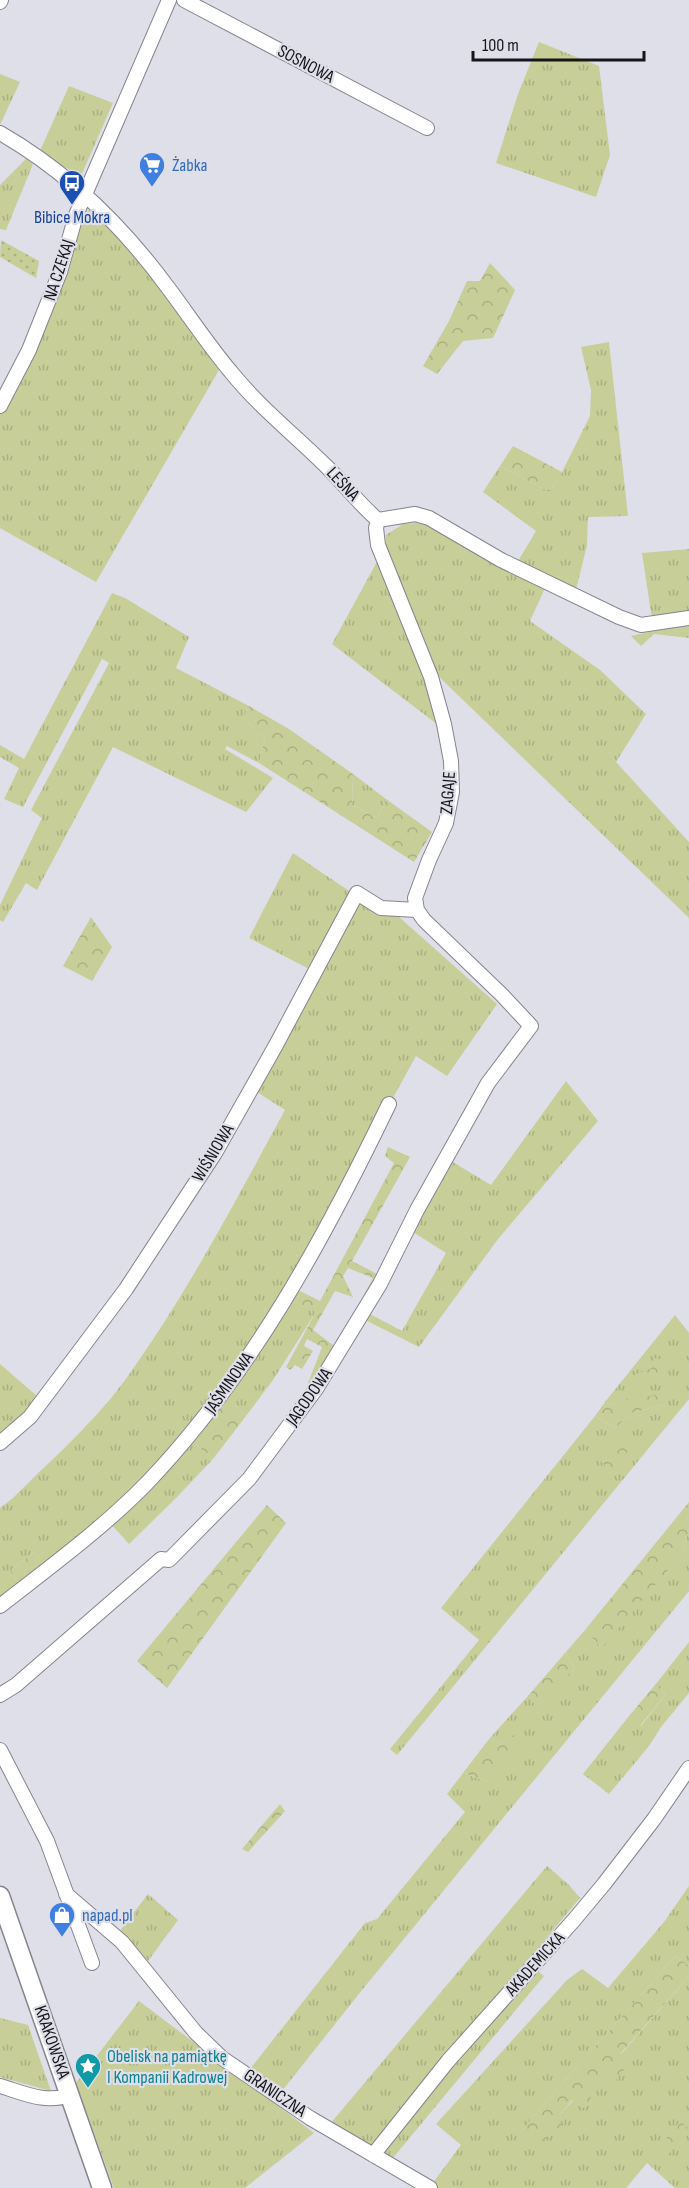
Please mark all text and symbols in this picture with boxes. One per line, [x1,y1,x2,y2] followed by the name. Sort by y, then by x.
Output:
[473,24,644,62] scale bar
[482,35,519,56] text: 100 m
[274,40,338,88] street label: SOSNOWA
[137,150,167,188] supermarket icon: Żabka
[172,155,208,176] place label: Żabka
[57,168,87,206] bus stop icon: Bibice Mokra
[34,207,110,228] place label: Bibice Mokra
[39,237,79,303] street label: NA CZEKAJ
[322,463,364,506] street label: LEŚNA
[436,771,460,815] street label: ZAGAJE
[188,1120,239,1186] street label: WIŚNIOWA
[200,1348,258,1419] street label: JAŚMINOWA
[281,1364,337,1431] street label: JAGODOWA
[47,1900,77,1938] shop icon: napad.pl
[82,1905,133,1926] place label: napad.pl
[500,1927,569,2001] street label: AKADEMICKA
[30,2003,74,2082] street label: KRAKOWSKA
[107,2046,227,2088] place label: Obelisk na pamiątkę I Kompanii Kadrowej
[73,2051,103,2089] place icon: Obelisk na pamiątkę I Kompanii Kadrowej
[240,2065,310,2122] street label: GRANICZNA

